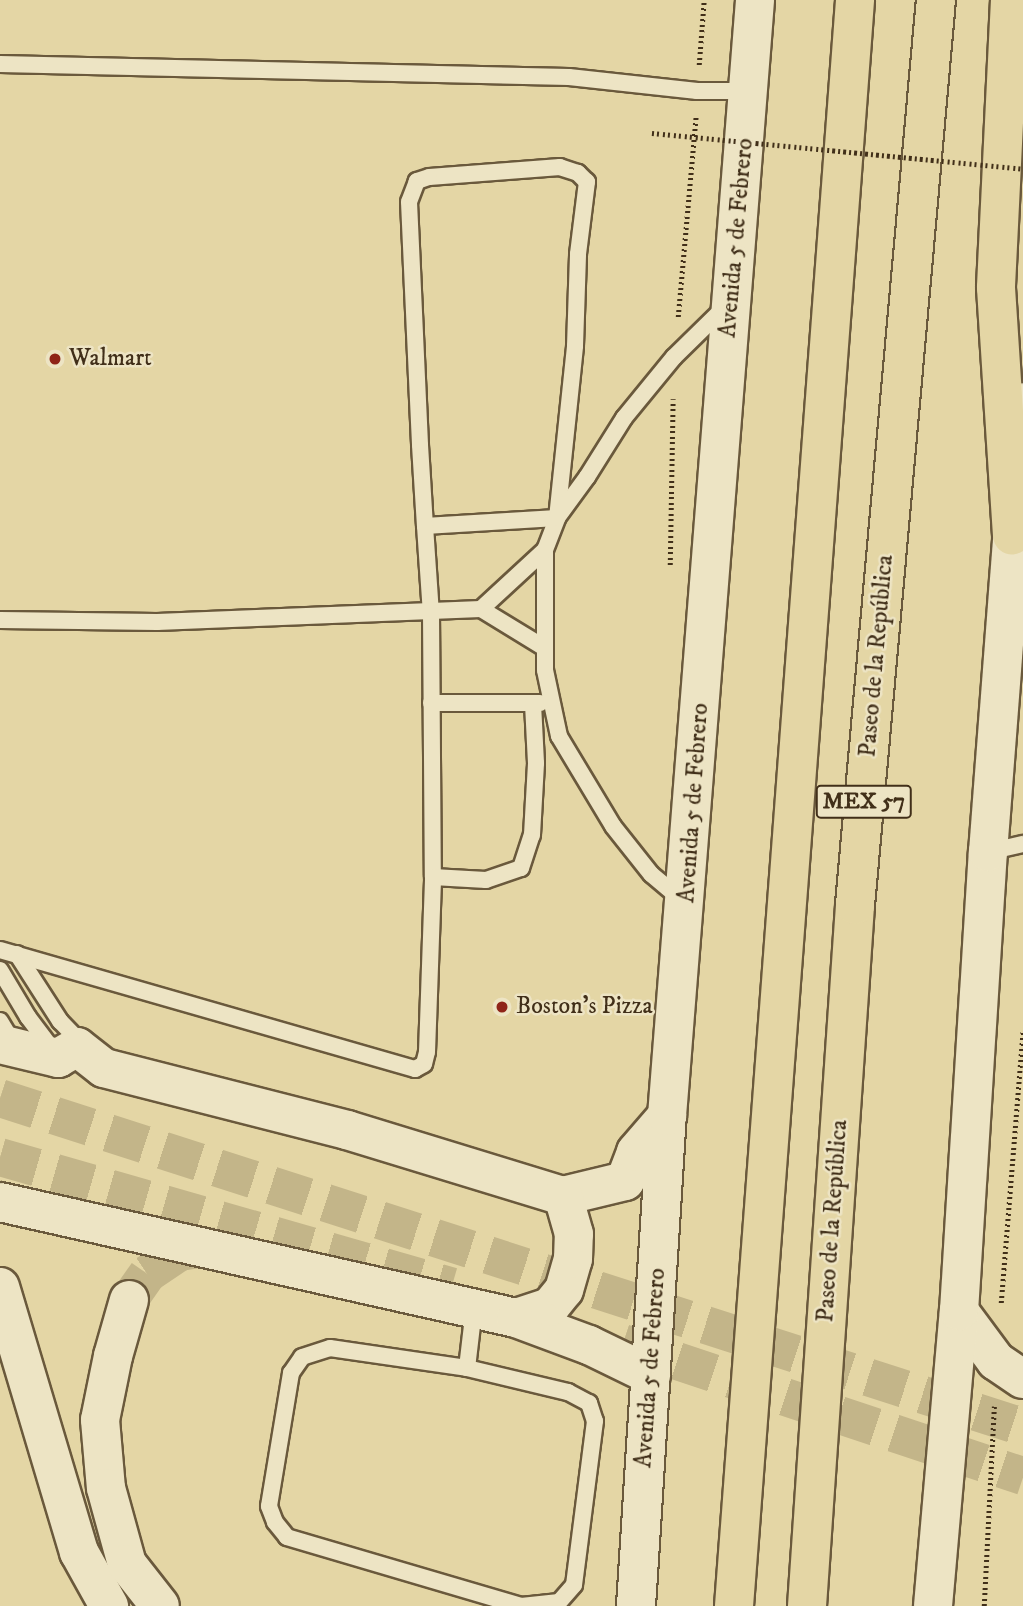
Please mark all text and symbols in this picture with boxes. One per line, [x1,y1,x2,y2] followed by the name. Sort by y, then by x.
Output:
[714,137,760,339] street label: Avenida 5 de Febrero
[69,345,152,373] place label: Walmart
[47,351,63,367] marker: Walmart
[854,554,900,758] street label: Paseo de la República
[673,702,715,904] street label: Avenida 5 de Febrero
[815,782,913,822] road number: MEX 57
[516,993,653,1021] place label: Boston's Pizza
[494,999,510,1015] marker: Boston's Pizza
[812,1119,854,1323] street label: Paseo de la República
[630,1267,672,1469] street label: Avenida 5 de Febrero

